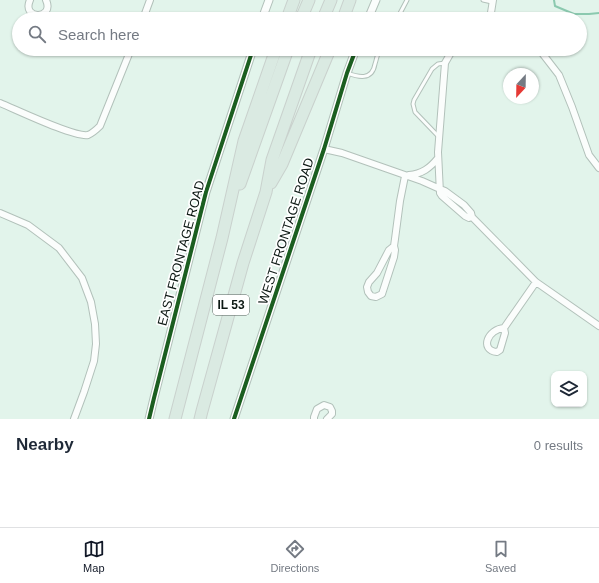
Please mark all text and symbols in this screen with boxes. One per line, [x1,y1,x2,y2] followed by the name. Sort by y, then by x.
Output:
[12,12,587,56] search box
[26,23,48,45] icon: search
[58,26,140,43] text: Search here
[503,68,539,104] north arrow
[255,156,317,306] street label: WEST FRONTAGE ROAD
[154,179,208,327] street label: EAST FRONTAGE ROAD
[213,295,249,315] road number: IL 53
[551,371,587,407] map controls
[551,371,587,407] button: layers
[16,435,74,454] text: Nearby
[534,438,583,453] text: 0 results
[83,538,105,574] tab: Map
[270,538,319,574] tab: Directions
[485,538,516,574] tab: Saved

